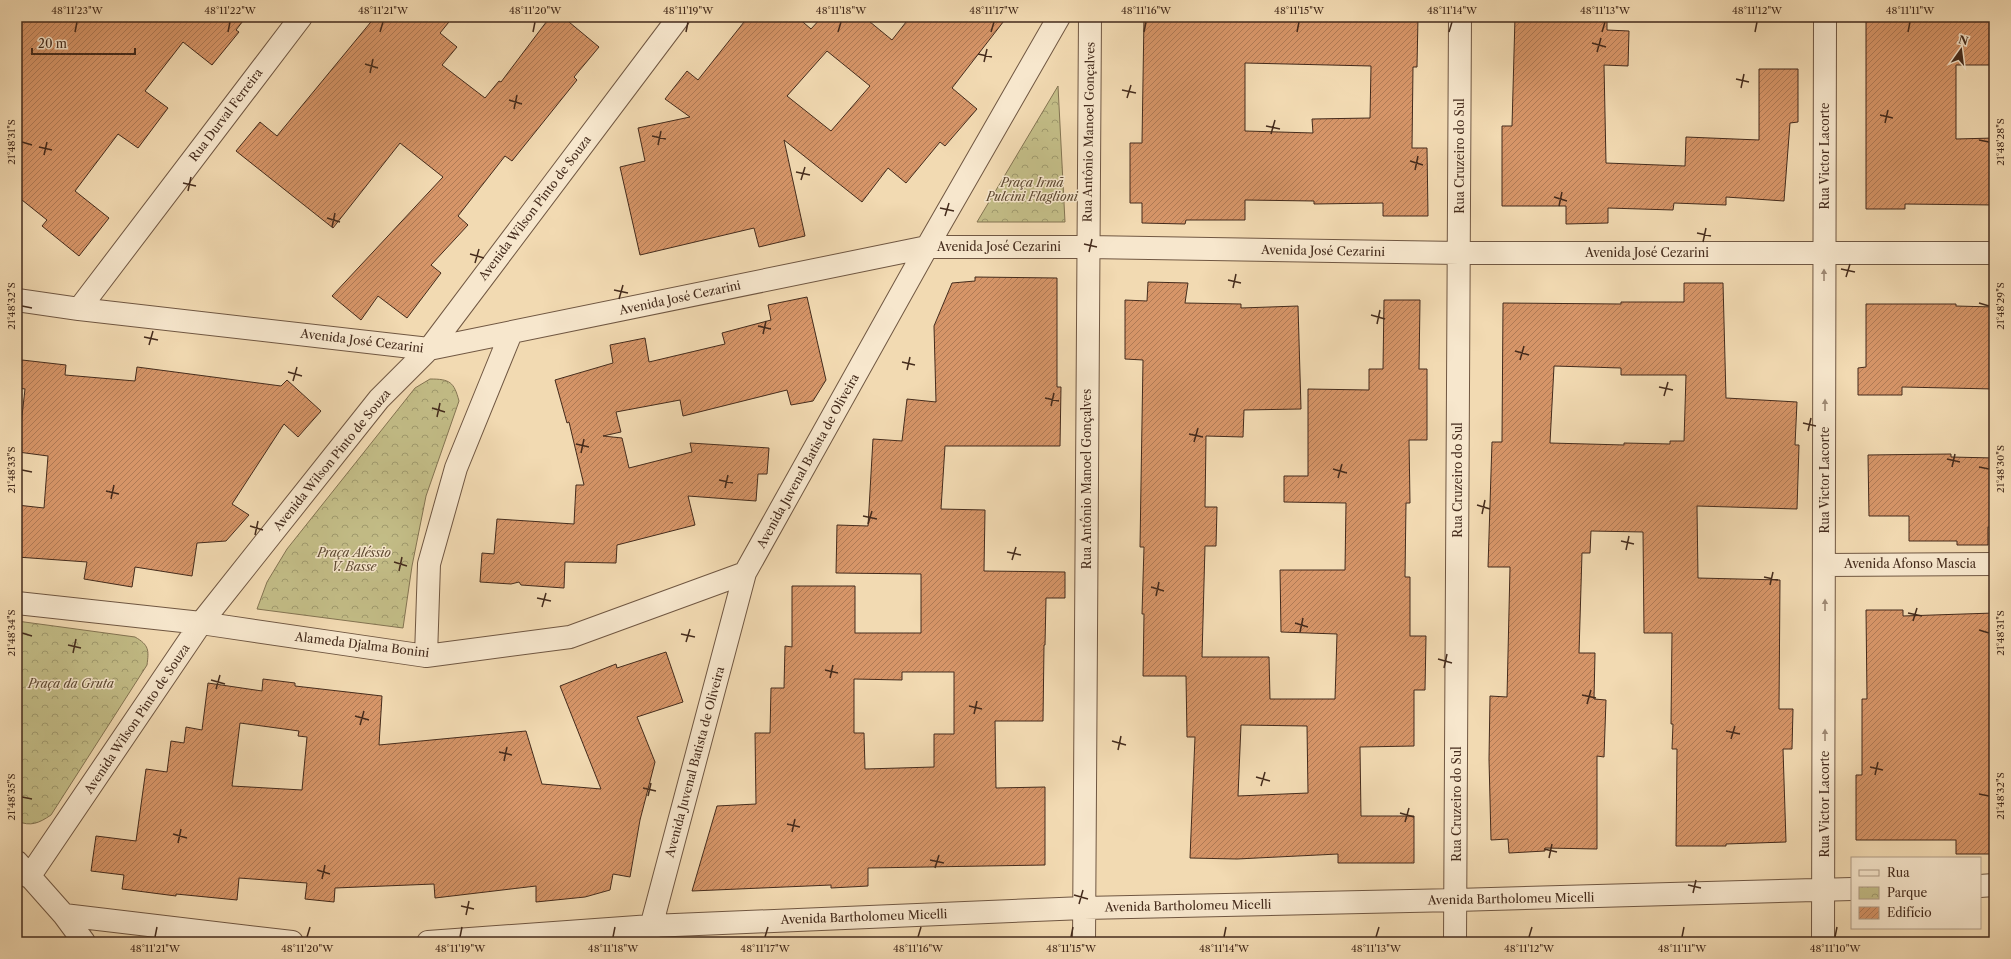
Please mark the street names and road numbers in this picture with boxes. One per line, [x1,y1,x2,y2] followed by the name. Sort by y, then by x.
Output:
[1079,42,1098,222] street label: Rua Antônio Manoel Gonçalves
[186,65,266,164] street label: Rua Durval Ferreira
[1452,98,1467,214] street label: Rua Cruzeiro do Sul
[1817,102,1832,210] street label: Rua Victor Lacorte
[475,132,594,284] street label: Avenida Wilson Pinto de Souza
[936,239,1061,254] street label: Avenida José Cezarini
[1260,242,1385,259] street label: Avenida José Cezarini
[1584,245,1709,260] street label: Avenida José Cezarini
[617,277,742,318] street label: Avenida José Cezarini
[299,325,425,356] street label: Avenida José Cezarini
[753,370,862,552] street label: Avenida Juvenal Batista de Oliveira
[269,385,394,534] street label: Avenida Wilson Pinto de Souza
[1079,389,1094,569] street label: Rua Antônio Manoel Gonçalves
[1450,422,1465,538] street label: Rua Cruzeiro do Sul
[1817,426,1832,534] street label: Rua Victor Lacorte
[1843,556,1977,571] street label: Avenida Afonso Mascia
[293,629,430,660] street label: Alameda Djalma Bonini
[80,640,193,797] street label: Avenida Wilson Pinto de Souza
[661,664,727,860] street label: Avenida Juvenal Batista de Oliveira
[1449,746,1464,862] street label: Rua Cruzeiro do Sul
[1817,750,1832,858] street label: Rua Victor Lacorte
[1426,890,1595,907] street label: Avenida Bartholomeu Micelli
[1103,897,1272,914] street label: Avenida Bartholomeu Micelli
[779,906,948,927] street label: Avenida Bartholomeu Micelli

